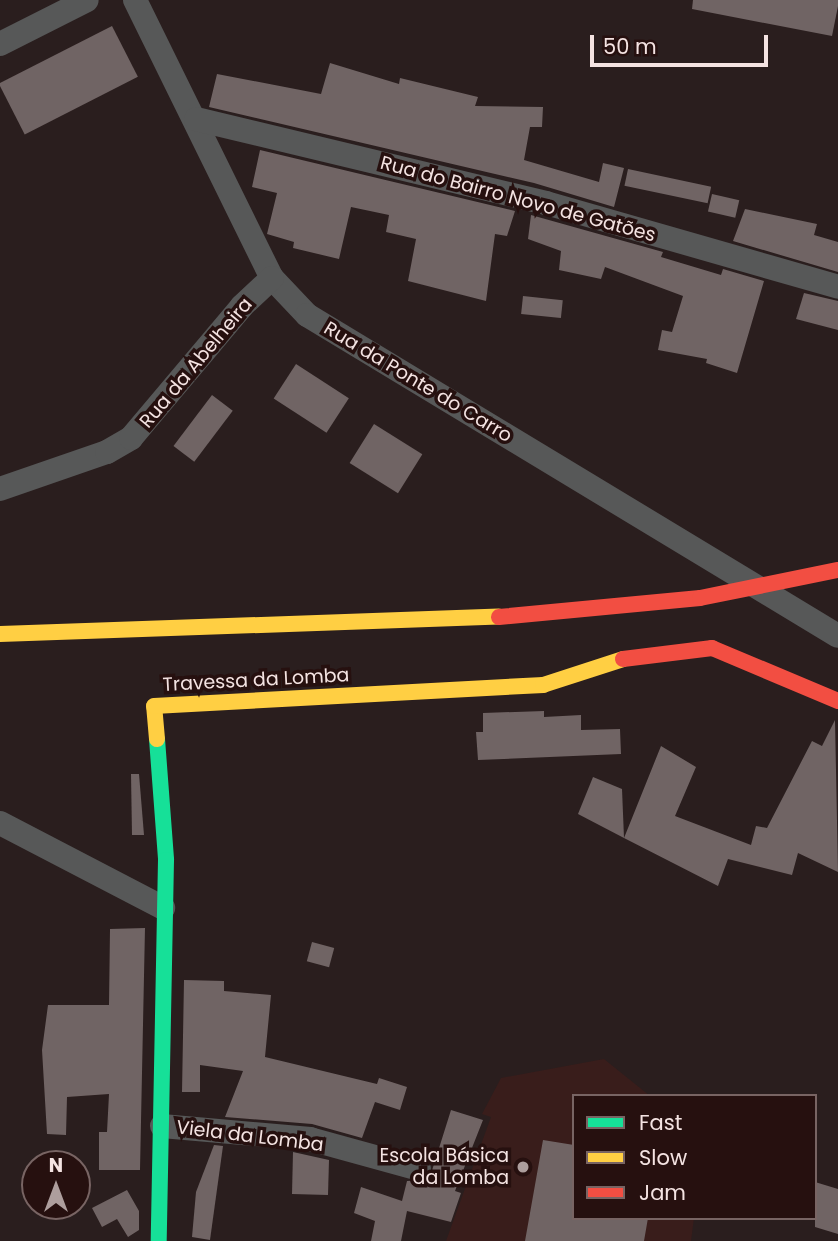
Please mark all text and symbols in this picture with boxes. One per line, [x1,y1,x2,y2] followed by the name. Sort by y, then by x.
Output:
[593,21,772,65] scale bar
[603,32,657,61] text: 50 m
[378,151,658,247] street label: Rua do Bairro Novo de Gatões
[135,293,257,433] street label: Rua da Abelheira
[320,317,516,447] street label: Rua da Ponte do Carro
[162,664,350,696] street label: Travessa da Lomba
[572,1094,817,1220] legend
[639,1108,682,1137] text: Fast
[175,1116,325,1156] street label: Viela da Lomba
[639,1143,687,1172] text: Slow
[380,1145,509,1189] place label: Escola Básica da Lomba
[21,1150,91,1220] north arrow
[49,1152,63,1179] text: N
[515,1159,531,1175] marker: Escola Básica da Lomba
[639,1178,686,1207] text: Jam

